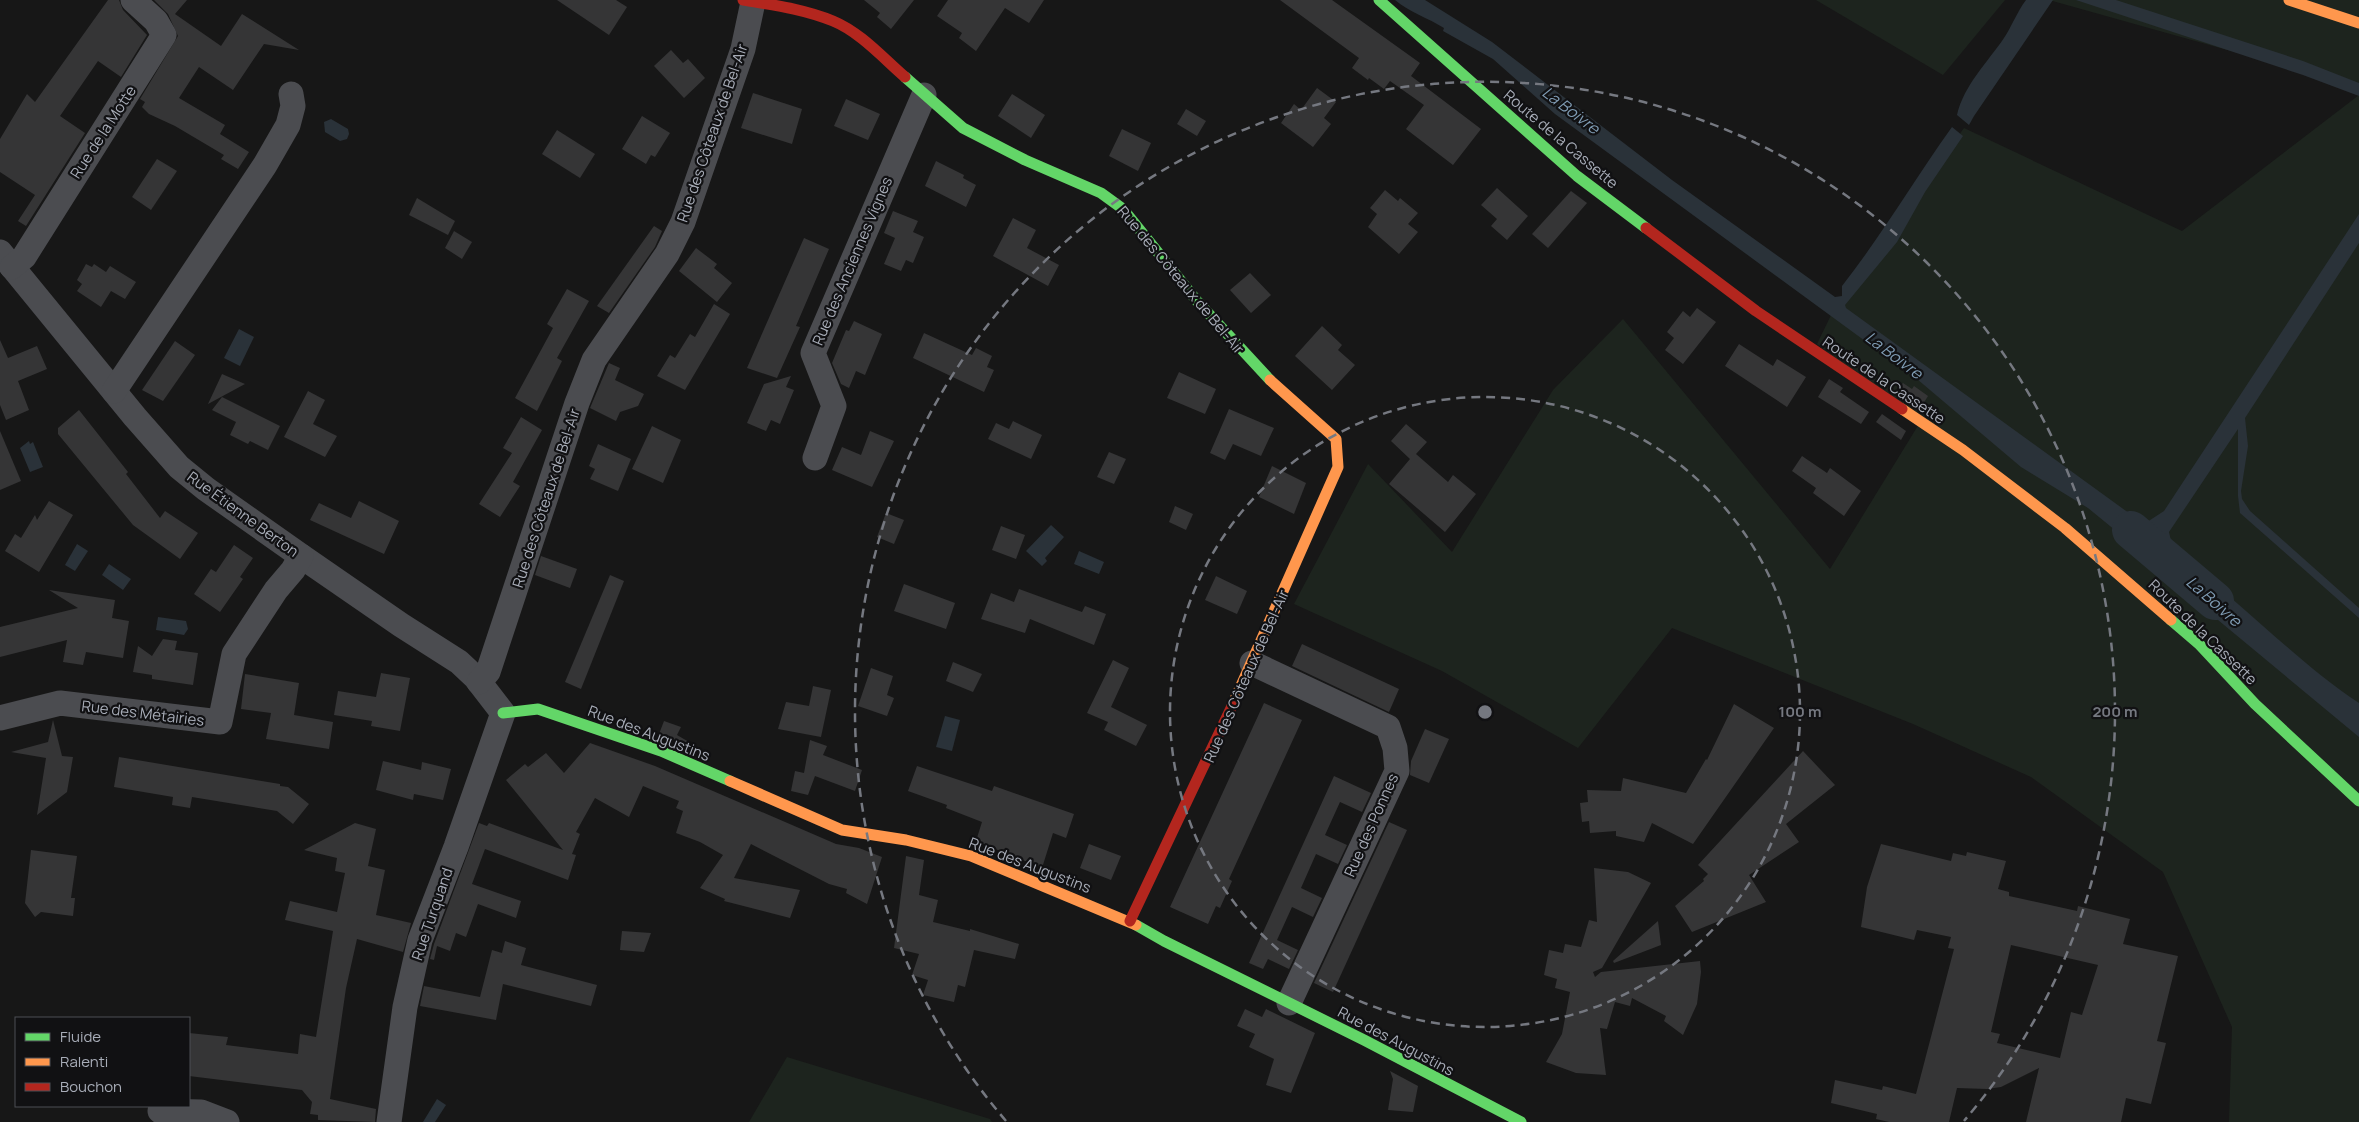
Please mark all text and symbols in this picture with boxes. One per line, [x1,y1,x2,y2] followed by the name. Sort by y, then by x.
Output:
[672,40,753,225] street label: Rue des Côteaux de Bel-Air
[65,81,141,183] street label: Rue de la Motte
[1538,81,1605,140] water label: La Boivre
[1499,85,1623,193] street label: Route de la Cassette
[807,173,897,349] street label: Rue des Anciennes Vignes
[1113,202,1250,359] street label: Rue des Côteaux de Bel-Air
[1861,326,1928,385] water label: La Boivre
[1819,331,1950,429] street label: Route de la Cassette
[507,405,585,590] street label: Rue des Côteaux de Bel-Air
[183,466,303,562] street label: Rue Étienne Berton
[2182,571,2247,632] water label: La Boivre
[2144,575,2262,690] street label: Route de la Cassette
[1198,586,1294,766] street label: Rue des Côteaux de Bel-Air
[80,695,206,731] street label: Rue des Métairies
[585,700,713,766] street label: Rue des Augustins
[1779,701,1821,722] text: 100 m
[2092,701,2138,722] text: 200 m
[1476,703,1494,721] centre of rings
[1339,770,1403,880] street label: Rue des Ponnes
[966,832,1094,898] street label: Rue des Augustins
[406,865,458,963] street label: Rue Turquand
[1334,1001,1458,1081] street label: Rue des Augustins
[15,1017,190,1107] legend
[60,1026,101,1047] text: Fluide
[60,1051,108,1072] text: Ralenti
[60,1076,122,1097] text: Bouchon

